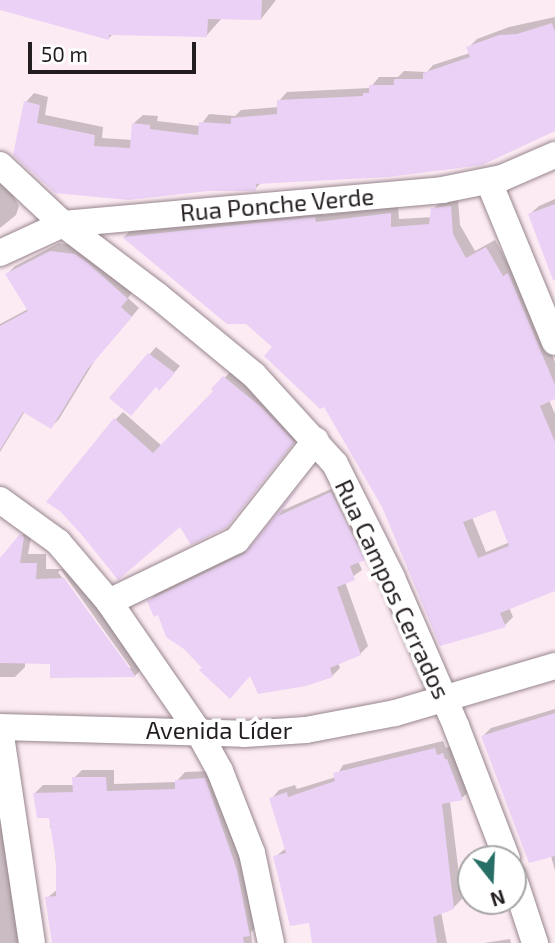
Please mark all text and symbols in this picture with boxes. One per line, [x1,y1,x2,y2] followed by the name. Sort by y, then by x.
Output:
[32,28,200,72] scale bar
[41,41,88,66] text: 50 m
[179,181,375,227] street label: Rua Ponche Verde
[330,475,456,703] street label: Rua Campos Cerrados
[146,716,292,744] street label: Avenida Líder
[457,845,527,915] north arrow
[488,885,508,912] text: N

